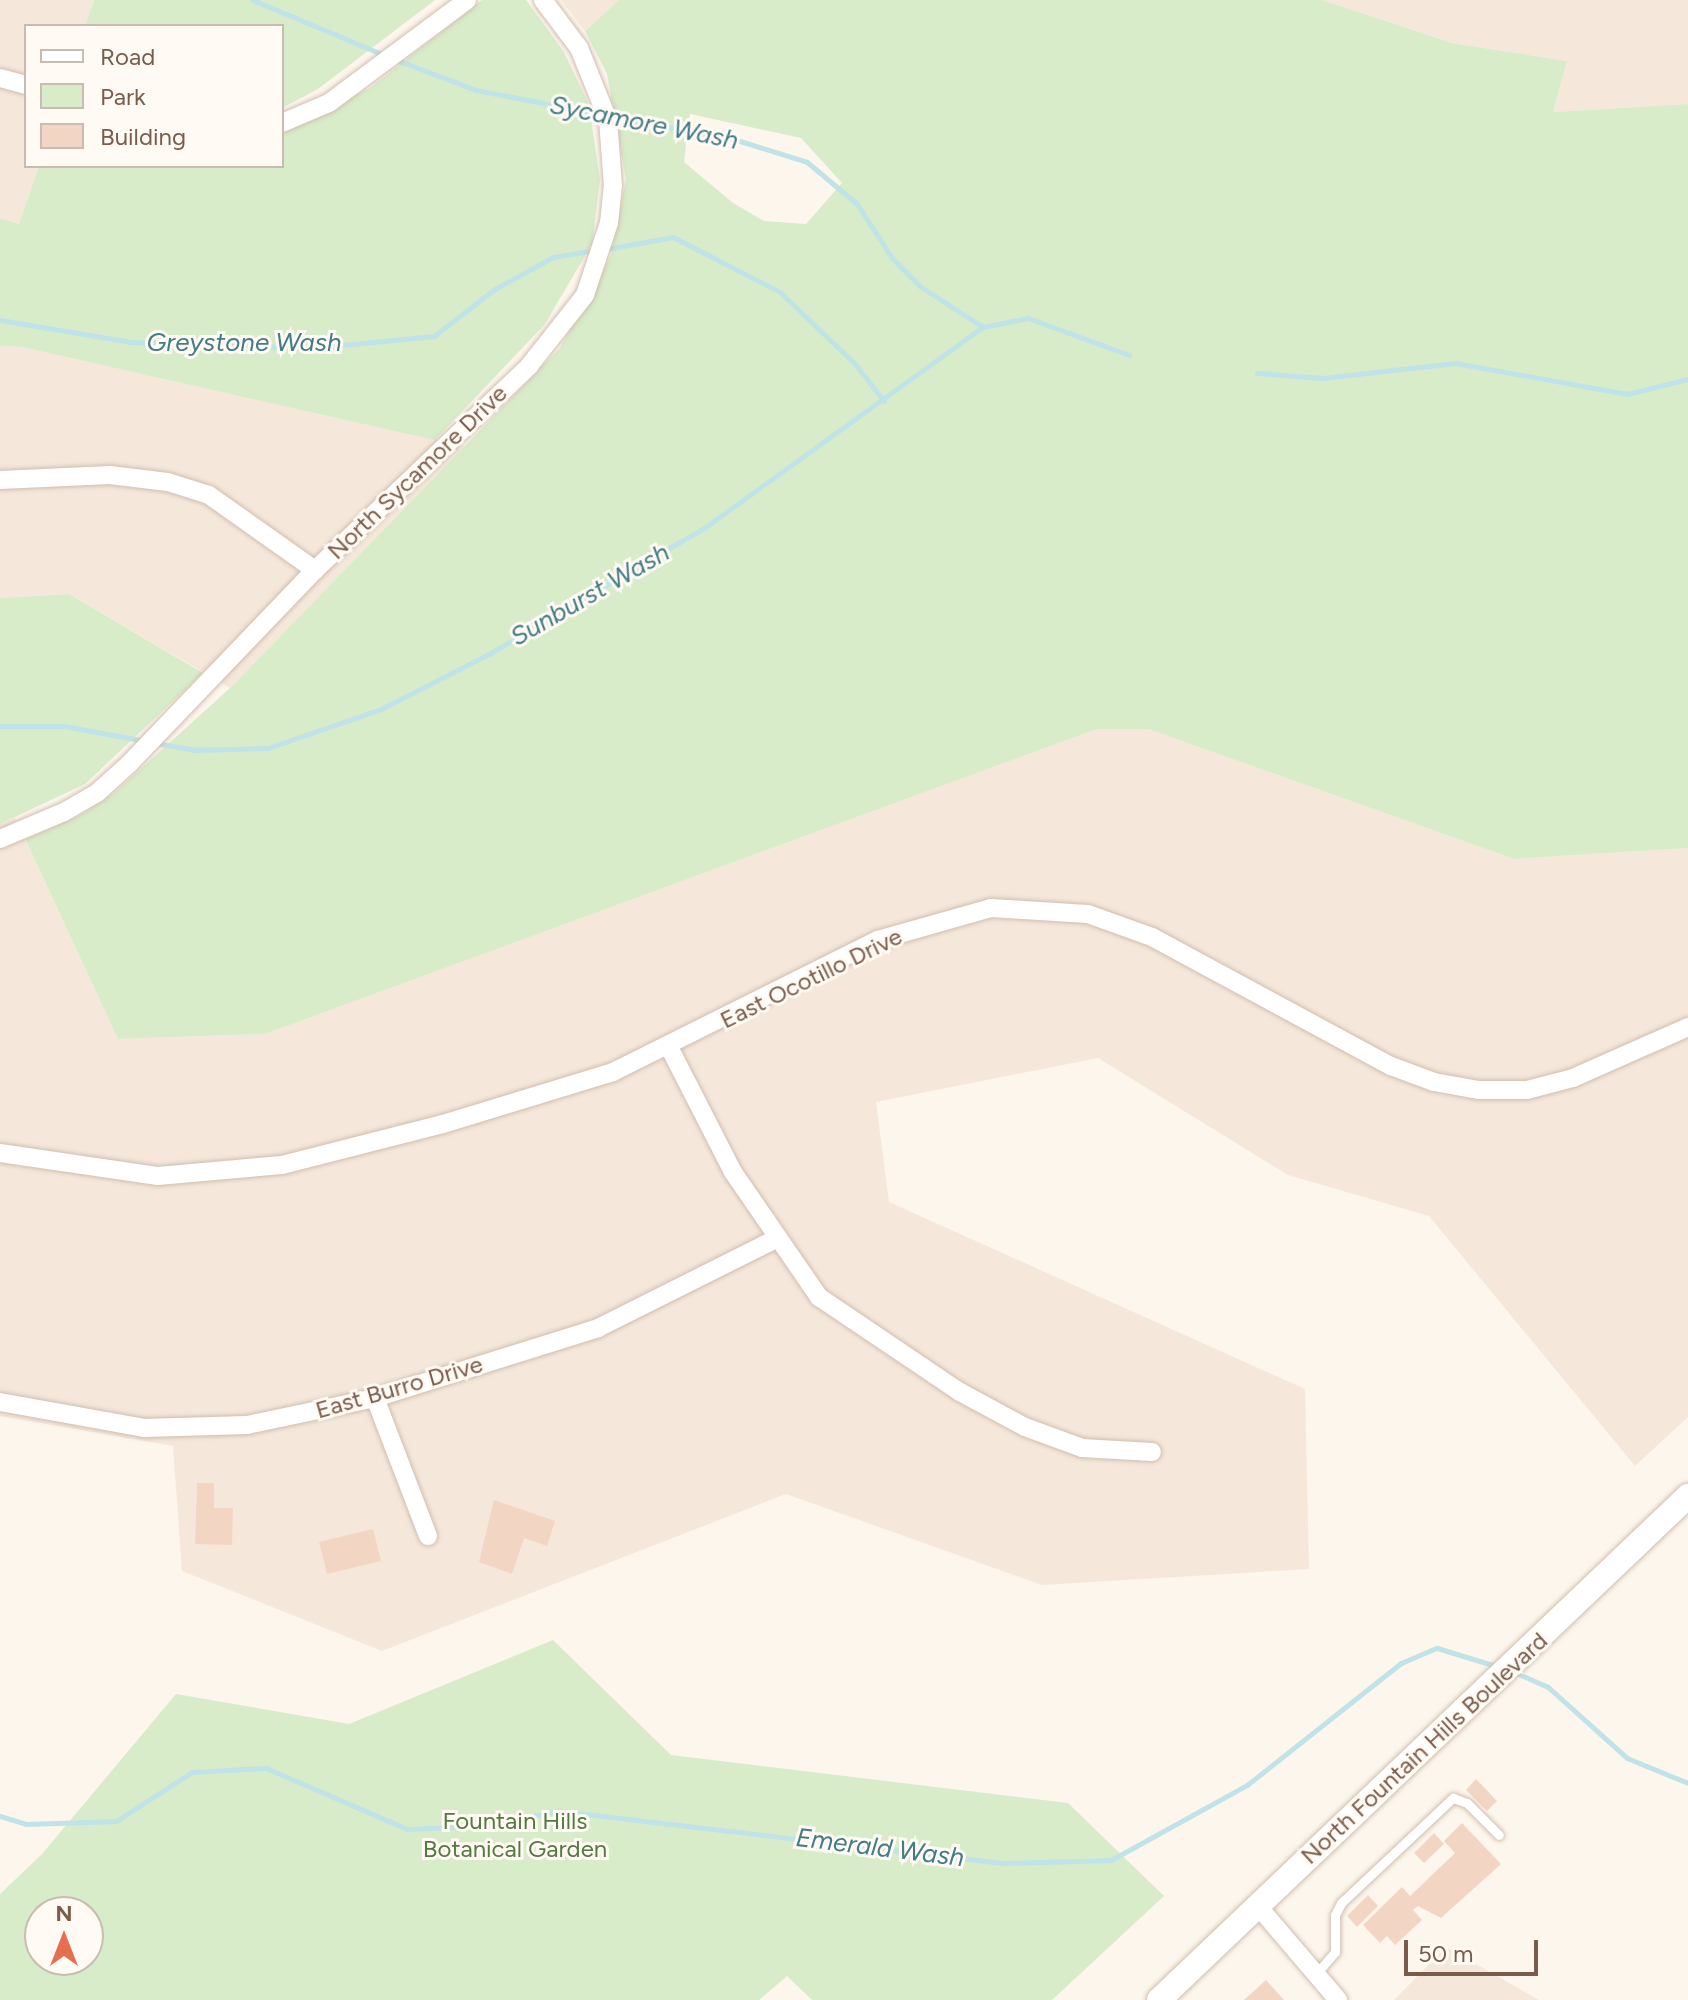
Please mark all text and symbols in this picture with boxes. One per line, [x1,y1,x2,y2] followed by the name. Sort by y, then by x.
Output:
[24,24,284,168] legend
[100,42,155,71] text: Road
[100,82,146,111] text: Park
[547,89,741,157] water label: Sycamore Wash
[100,122,186,151] text: Building
[147,327,341,359] water label: Greystone Wash
[321,379,513,565] street label: North Sycamore Drive
[505,537,675,653] water label: Sunburst Wash
[715,922,907,1034] street label: East Ocotillo Drive
[312,1349,486,1425] street label: East Burro Drive
[1295,1626,1553,1870] street label: North Fountain Hills Boulevard
[423,1807,607,1863] park label: Fountain Hills Botanical Garden
[794,1822,966,1874] water label: Emerald Wash
[24,1896,104,1976] north arrow
[55,1900,73,1927] text: N
[1408,1924,1542,1974] scale bar
[1418,1939,1474,1968] text: 50 m

